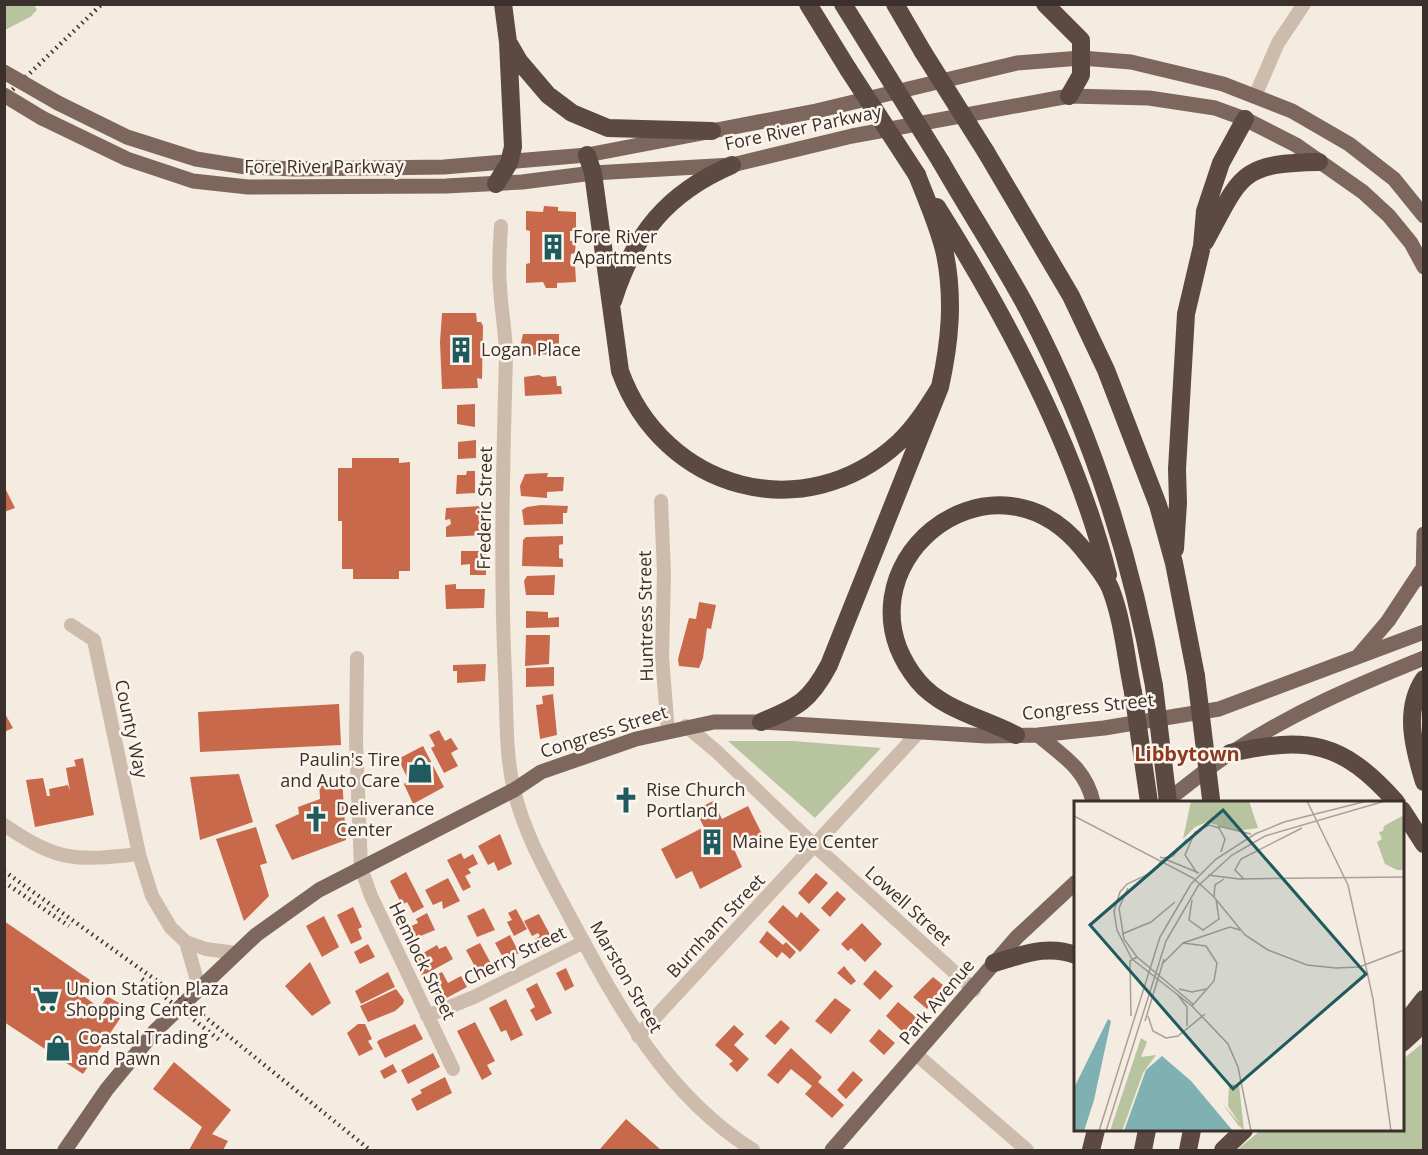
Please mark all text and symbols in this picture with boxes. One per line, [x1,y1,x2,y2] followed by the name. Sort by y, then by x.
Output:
[722,98,884,155] street label: Fore River Parkway
[244,154,405,178] street label: Fore River Parkway
[573,224,672,269] place label: Fore River Apartments
[538,232,568,262] building icon: Fore River Apartments
[446,335,476,365] building icon: Logan Place
[481,337,581,361] place label: Logan Place
[471,446,497,570] street label: Frederic Street
[632,550,658,682] street label: Huntress Street
[110,677,154,781] street label: County Way
[1021,687,1155,725] street label: Congress Street
[537,699,670,763] street label: Congress Street
[1134,740,1240,767] district label: Libbytown
[280,747,400,792] place label: Paulin's Tire and Auto Care
[405,755,435,785] shop icon: Paulin's Tire and Auto Care
[646,777,745,822] place label: Rise Church Portland
[611,785,641,815] church icon: Rise Church Portland
[336,796,434,841] place label: Deliverance Center
[1074,801,1404,1131] inset map
[301,804,331,834] church icon: Deliverance Center
[697,827,727,857] building icon: Maine Eye Center
[732,829,879,853] place label: Maine Eye Center
[860,860,957,950] street label: Lowell Street
[661,868,770,982] street label: Burnham Street
[384,898,462,1024] street label: Hemlock Street
[585,916,669,1037] street label: Marston Street
[459,920,570,990] street label: Cherry Street
[893,953,979,1049] street label: Park Avenue
[66,976,229,1021] place label: Union Station Plaza Shopping Center
[31,984,61,1014] supermarket icon: Union Station Plaza Shopping Center
[78,1025,208,1070] place label: Coastal Trading and Pawn
[43,1033,73,1063] shop icon: Coastal Trading and Pawn

